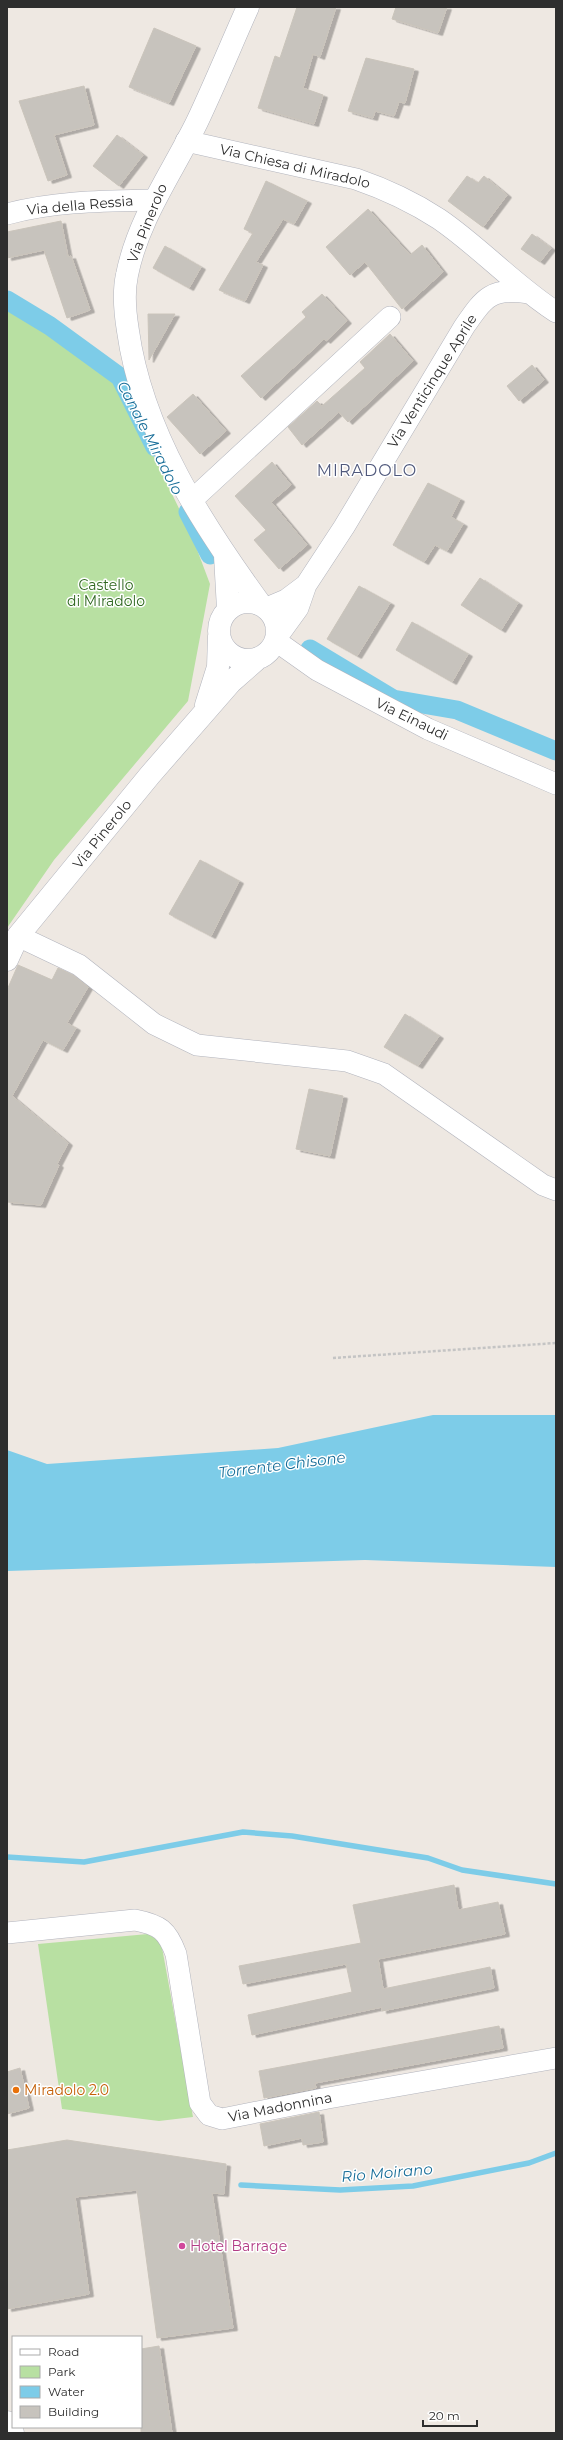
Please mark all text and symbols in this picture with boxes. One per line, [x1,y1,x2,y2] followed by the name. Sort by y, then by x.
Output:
[218,140,372,192] street label: Via Chiesa di Miradolo
[123,181,171,265] street label: Via Pinerolo
[26,191,134,219] street label: Via della Ressia
[383,311,481,451] street label: Via Venticinque Aprile
[114,378,187,498] water label: Canale Miradolo
[317,461,417,480] district label: MIRADOLO
[67,576,145,610] park label: Castello di Miradolo
[373,694,451,744] street label: Via Einaudi
[69,796,135,872] street label: Via Pinerolo
[217,1447,347,1482] water label: Torrente Chisone
[24,2081,109,2099] place label: Miradolo 2.0
[11,2085,21,2095] marker: Miradolo 2.0
[226,2088,334,2126] street label: Via Madonnina
[341,2159,433,2186] water label: Rio Moirano
[190,2237,287,2255] place label: Hotel Barrage
[177,2241,187,2251] marker: Hotel Barrage
[12,2336,142,2428] legend
[48,2344,79,2359] text: Road
[48,2364,76,2379] text: Park
[48,2384,85,2399] text: Water
[423,2402,477,2428] scale bar
[48,2404,99,2419] text: Building
[429,2408,460,2423] text: 20 m

